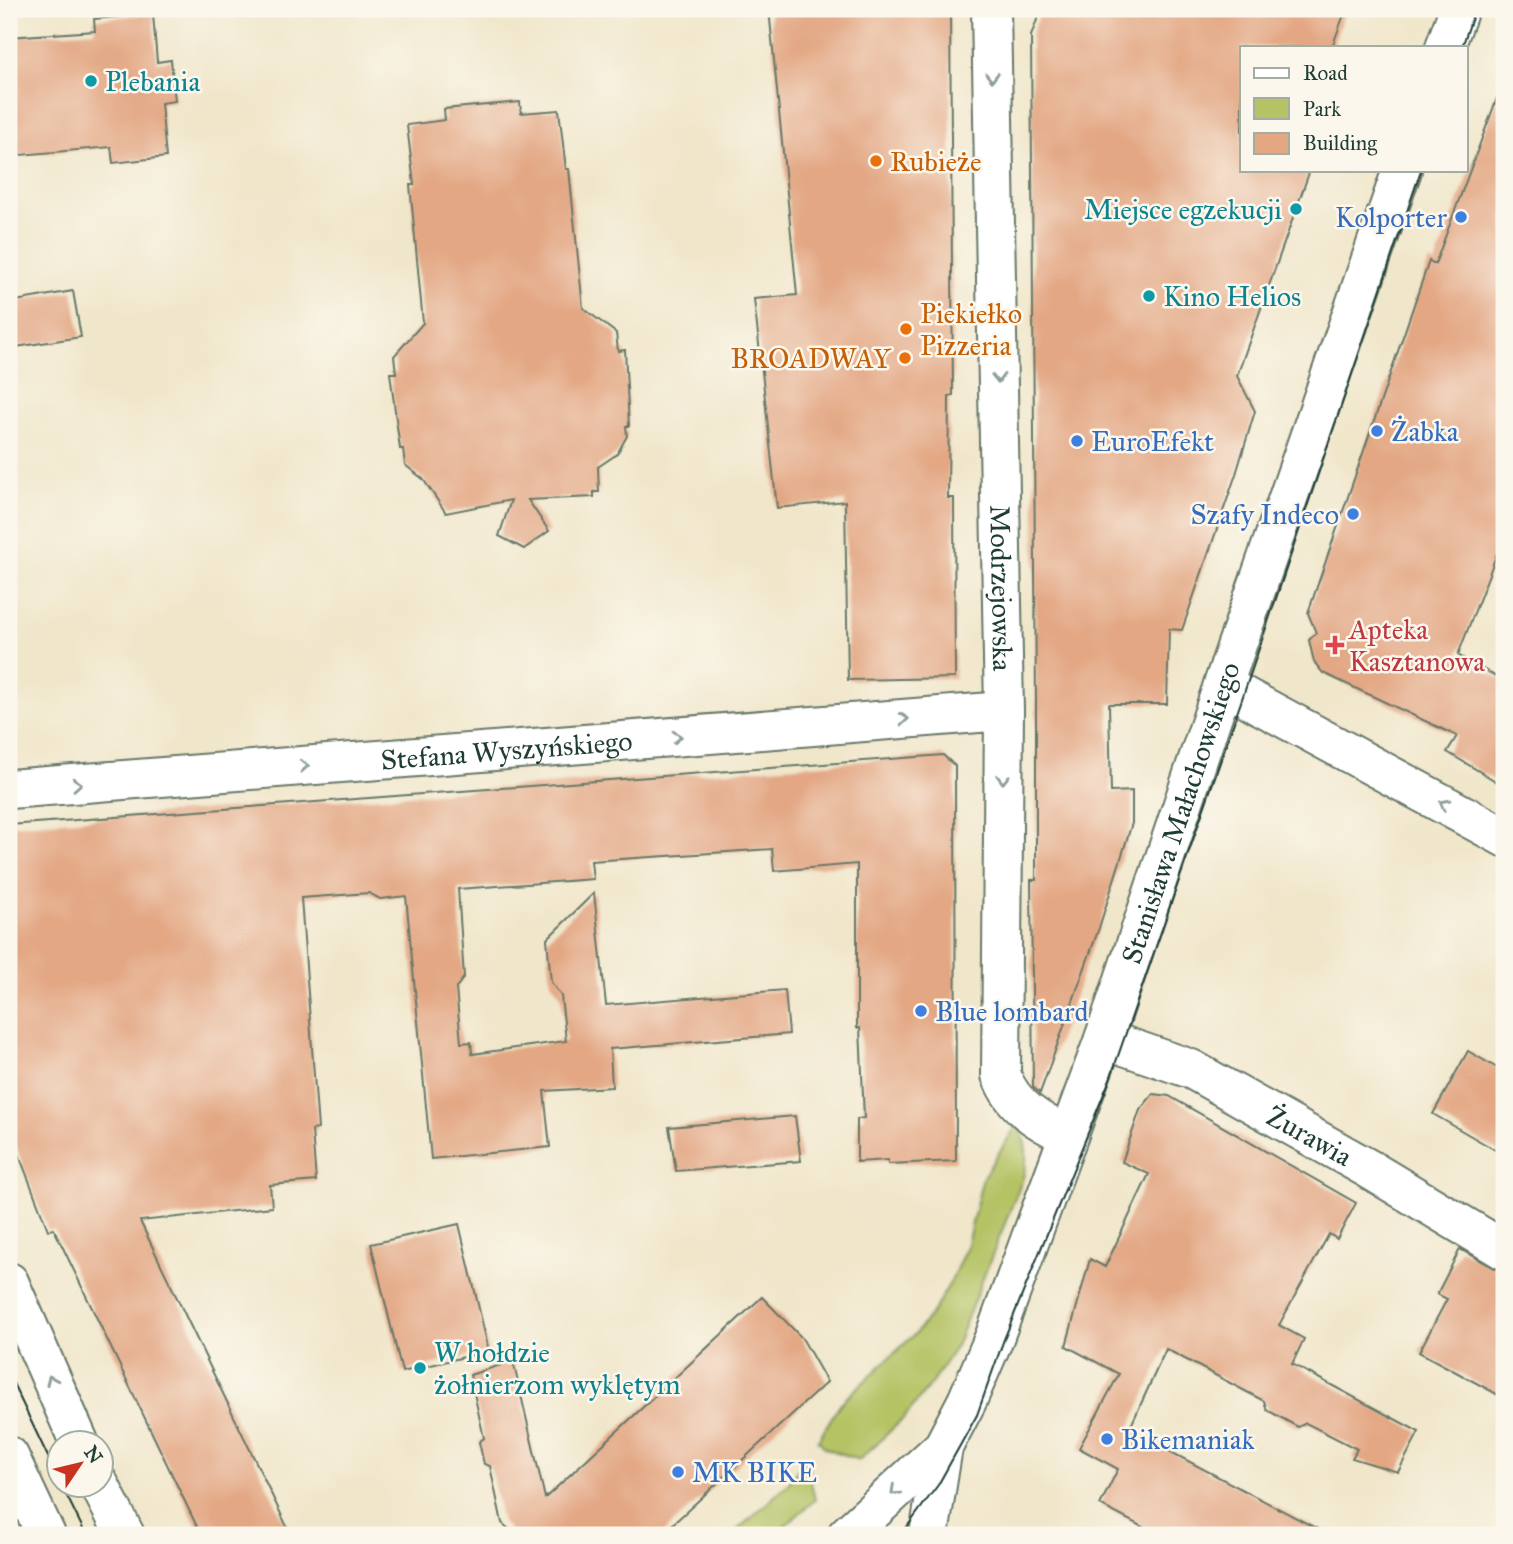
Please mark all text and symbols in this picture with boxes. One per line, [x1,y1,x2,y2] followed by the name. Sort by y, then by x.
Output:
[1240,46,1468,172] legend
[1303,60,1348,86] text: Road
[105,64,200,99] place label: Plebania
[984,72,1000,83] one-way arrow
[83,73,99,89] marker: Plebania
[1303,96,1341,122] text: Park
[1303,130,1377,156] text: Building
[890,144,982,179] place label: Rubieże
[868,153,884,169] marker: Rubieże
[1084,192,1282,227] place label: Miejsce egzekucji
[1335,200,1447,235] place label: Kolporter
[1288,201,1304,217] marker: Miejsce egzekucji
[1453,209,1469,225] marker: Kolporter
[1163,279,1301,314] place label: Kino Helios
[1141,288,1157,304] marker: Kino Helios
[920,296,1022,363] place label: Piekiełko Pizzeria
[898,321,914,337] marker: Piekiełko Pizzeria
[731,341,892,376] place label: BROADWAY
[897,350,913,366] marker: BROADWAY
[990,373,1006,384] one-way arrow
[1391,414,1459,449] place label: Żabka
[1369,423,1385,439] marker: Żabka
[1091,424,1214,459] place label: EuroEfekt
[1069,433,1085,449] marker: EuroEfekt
[1191,497,1339,532] place label: Szafy Indeco
[983,504,1021,672] street label: Modrzejowska
[1345,506,1361,522] marker: Szafy Indeco
[1348,612,1485,679] place label: Apteka Kasztanowa
[1327,637,1343,653] marker: Apteka Kasztanowa
[1113,657,1247,968] street label: Stanisława Małachowskiego
[899,712,910,727] one-way arrow
[379,723,634,777] street label: Stefana Wyszyńskiego
[672,730,683,745] one-way arrow
[298,759,309,774] one-way arrow
[995,774,1011,785] one-way arrow
[72,777,83,792] one-way arrow
[1439,799,1451,813] one-way arrow
[935,994,1088,1029] place label: Blue lombard
[913,1003,929,1019] marker: Blue lombard
[1261,1098,1359,1174] street label: Żurawia
[434,1335,681,1402] place label: W hołdzie żołnierzom wyklętym
[412,1360,428,1376] marker: W hołdzie żołnierzom wyklętym
[45,1375,59,1388] one-way arrow
[1121,1422,1255,1457] place label: Bikemaniak
[46,1428,116,1498] north arrow
[1099,1431,1115,1447] marker: Bikemaniak
[79,1441,108,1468] text: N
[692,1455,817,1490] place label: MK BIKE
[670,1464,686,1480] marker: MK BIKE
[890,1483,903,1495] one-way arrow

